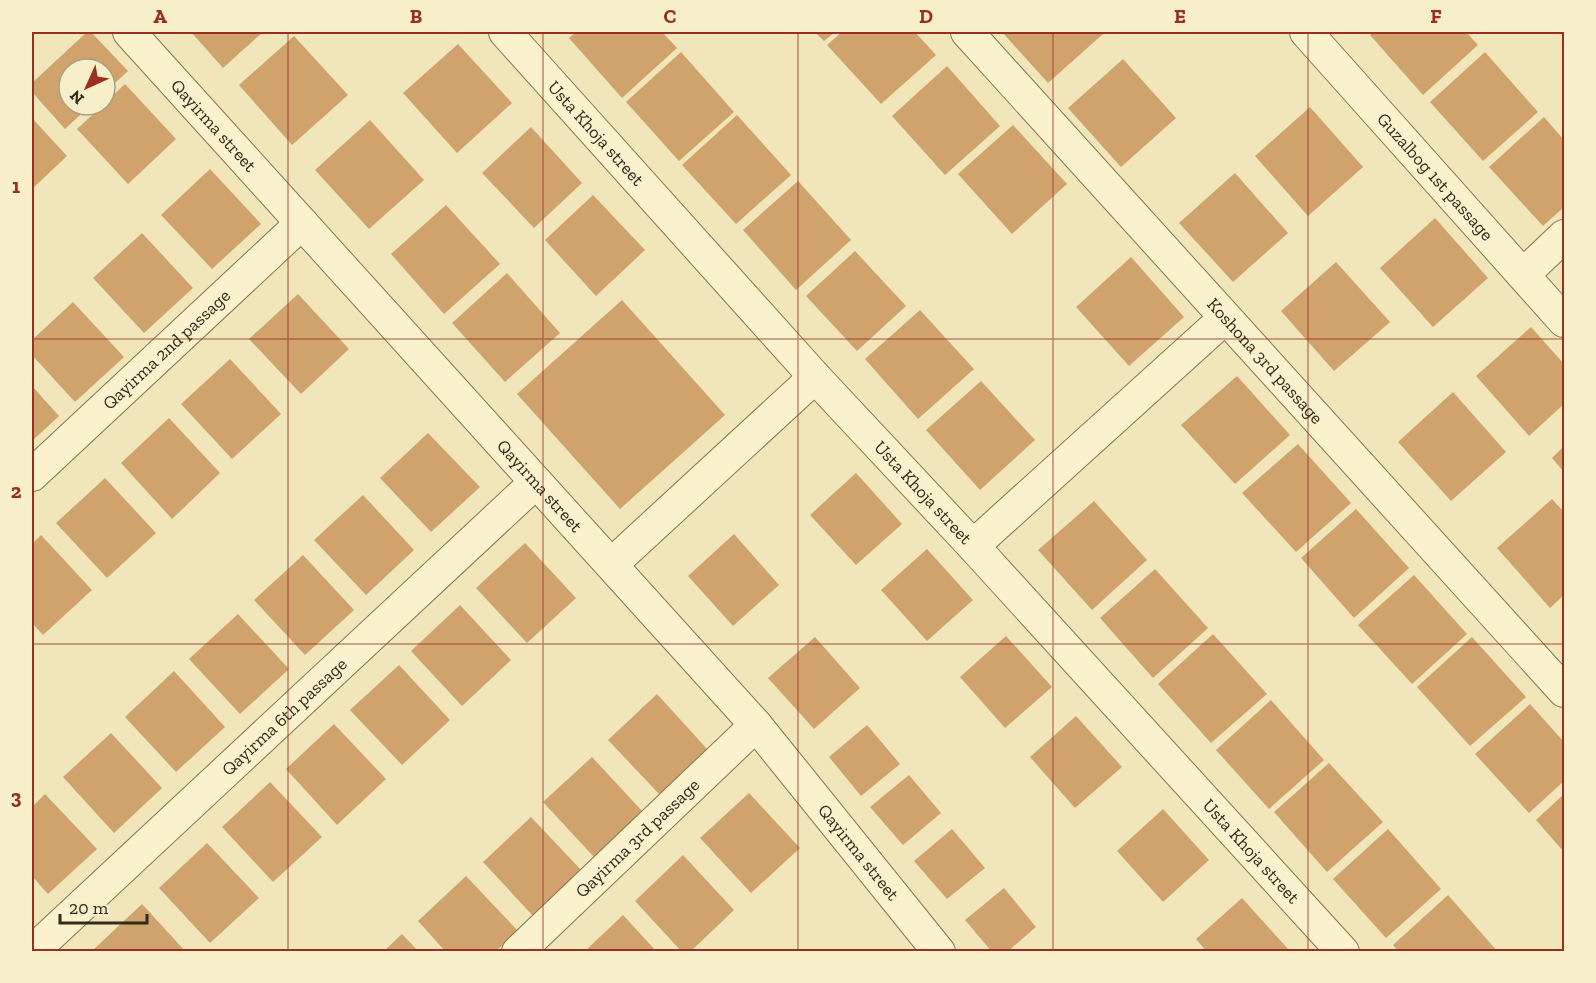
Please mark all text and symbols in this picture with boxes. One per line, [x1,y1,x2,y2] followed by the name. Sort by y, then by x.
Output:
[153,4,167,28] text: A
[410,4,422,28] text: B
[664,4,677,28] text: C
[919,4,933,28] text: D
[1174,4,1186,28] text: E
[1430,4,1442,28] text: F
[57,57,117,117] north arrow
[166,75,261,177] street label: Qayirma street
[543,76,649,191] street label: Usta Khoja street
[66,86,88,108] text: N
[1372,108,1498,245] street label: Guzalbog 1st passage
[12,174,20,198] text: 1
[98,285,235,414] street label: Qayirma 2nd passage
[1202,293,1328,429] street label: Koshona 3rd passage
[492,435,587,537] street label: Qayirma street
[869,436,977,549] street label: Usta Khoja street
[11,479,22,503] text: 2
[217,653,352,780] street label: Qayirma 6th passage
[571,774,704,902] street label: Qayirma 3rd passage
[11,785,22,809] text: 3
[1198,794,1304,908] street label: Usta Khoja street
[813,800,904,905] street label: Qayirma street
[60,887,147,925] scale bar
[69,897,109,919] text: 20 m

